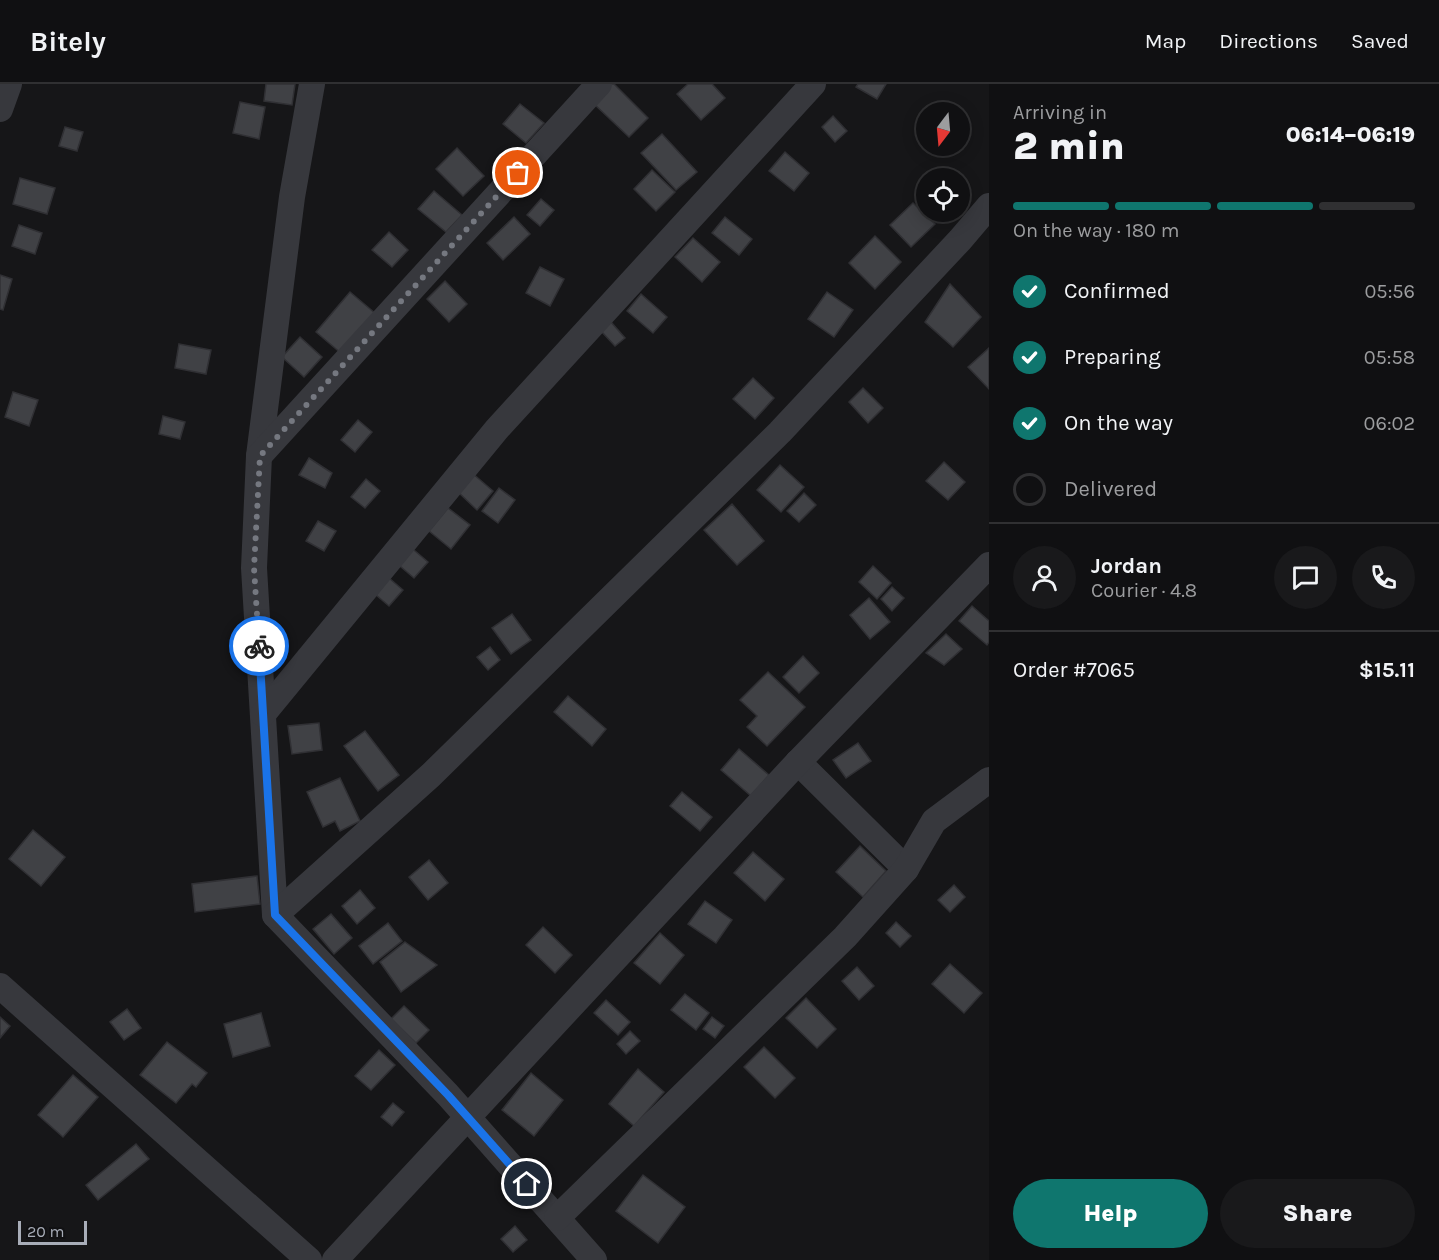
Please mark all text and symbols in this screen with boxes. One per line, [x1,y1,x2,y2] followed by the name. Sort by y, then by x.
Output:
[30,25,106,58] text: Bitely
[1145,29,1186,53] text: Map
[1219,29,1318,53] text: Directions
[1351,29,1409,53] text: Saved
[1013,101,1107,124] text: Arriving in
[916,102,970,156] north arrow
[916,102,970,222] map controls
[1286,122,1415,148] text: 06:14–06:19
[1013,123,1125,169] text: 2 min
[492,147,543,198] pin
[501,156,534,189] icon: bag
[916,168,970,222] button: locate
[1013,219,1179,242] text: On the way · 180 m
[1013,275,1046,308] icon: check
[1064,278,1170,304] text: Confirmed
[1364,280,1415,303] text: 05:56
[1013,341,1046,374] icon: check
[1064,344,1161,370] text: Preparing
[1364,346,1415,369] text: 05:58
[1013,407,1046,440] icon: check
[1064,410,1173,436] text: On the way
[1364,412,1415,435] text: 06:02
[1064,476,1157,502] text: Delivered
[1013,546,1076,609] button: person
[1274,546,1337,609] button: chat
[1352,546,1415,609] button: phone
[1091,553,1162,579] text: Jordan
[1091,579,1197,602] text: Courier · 4.8
[229,616,289,676] courier
[243,630,276,663] icon: bike
[1013,657,1135,683] text: Order #7065
[1359,657,1415,683] text: $15.11
[501,1158,552,1209] pin
[510,1167,543,1200] icon: home
[1013,1179,1208,1248] button: Help
[1220,1179,1415,1248] button: Share
[18,1218,87,1246] scale bar
[27,1222,65,1241] text: 20 m

